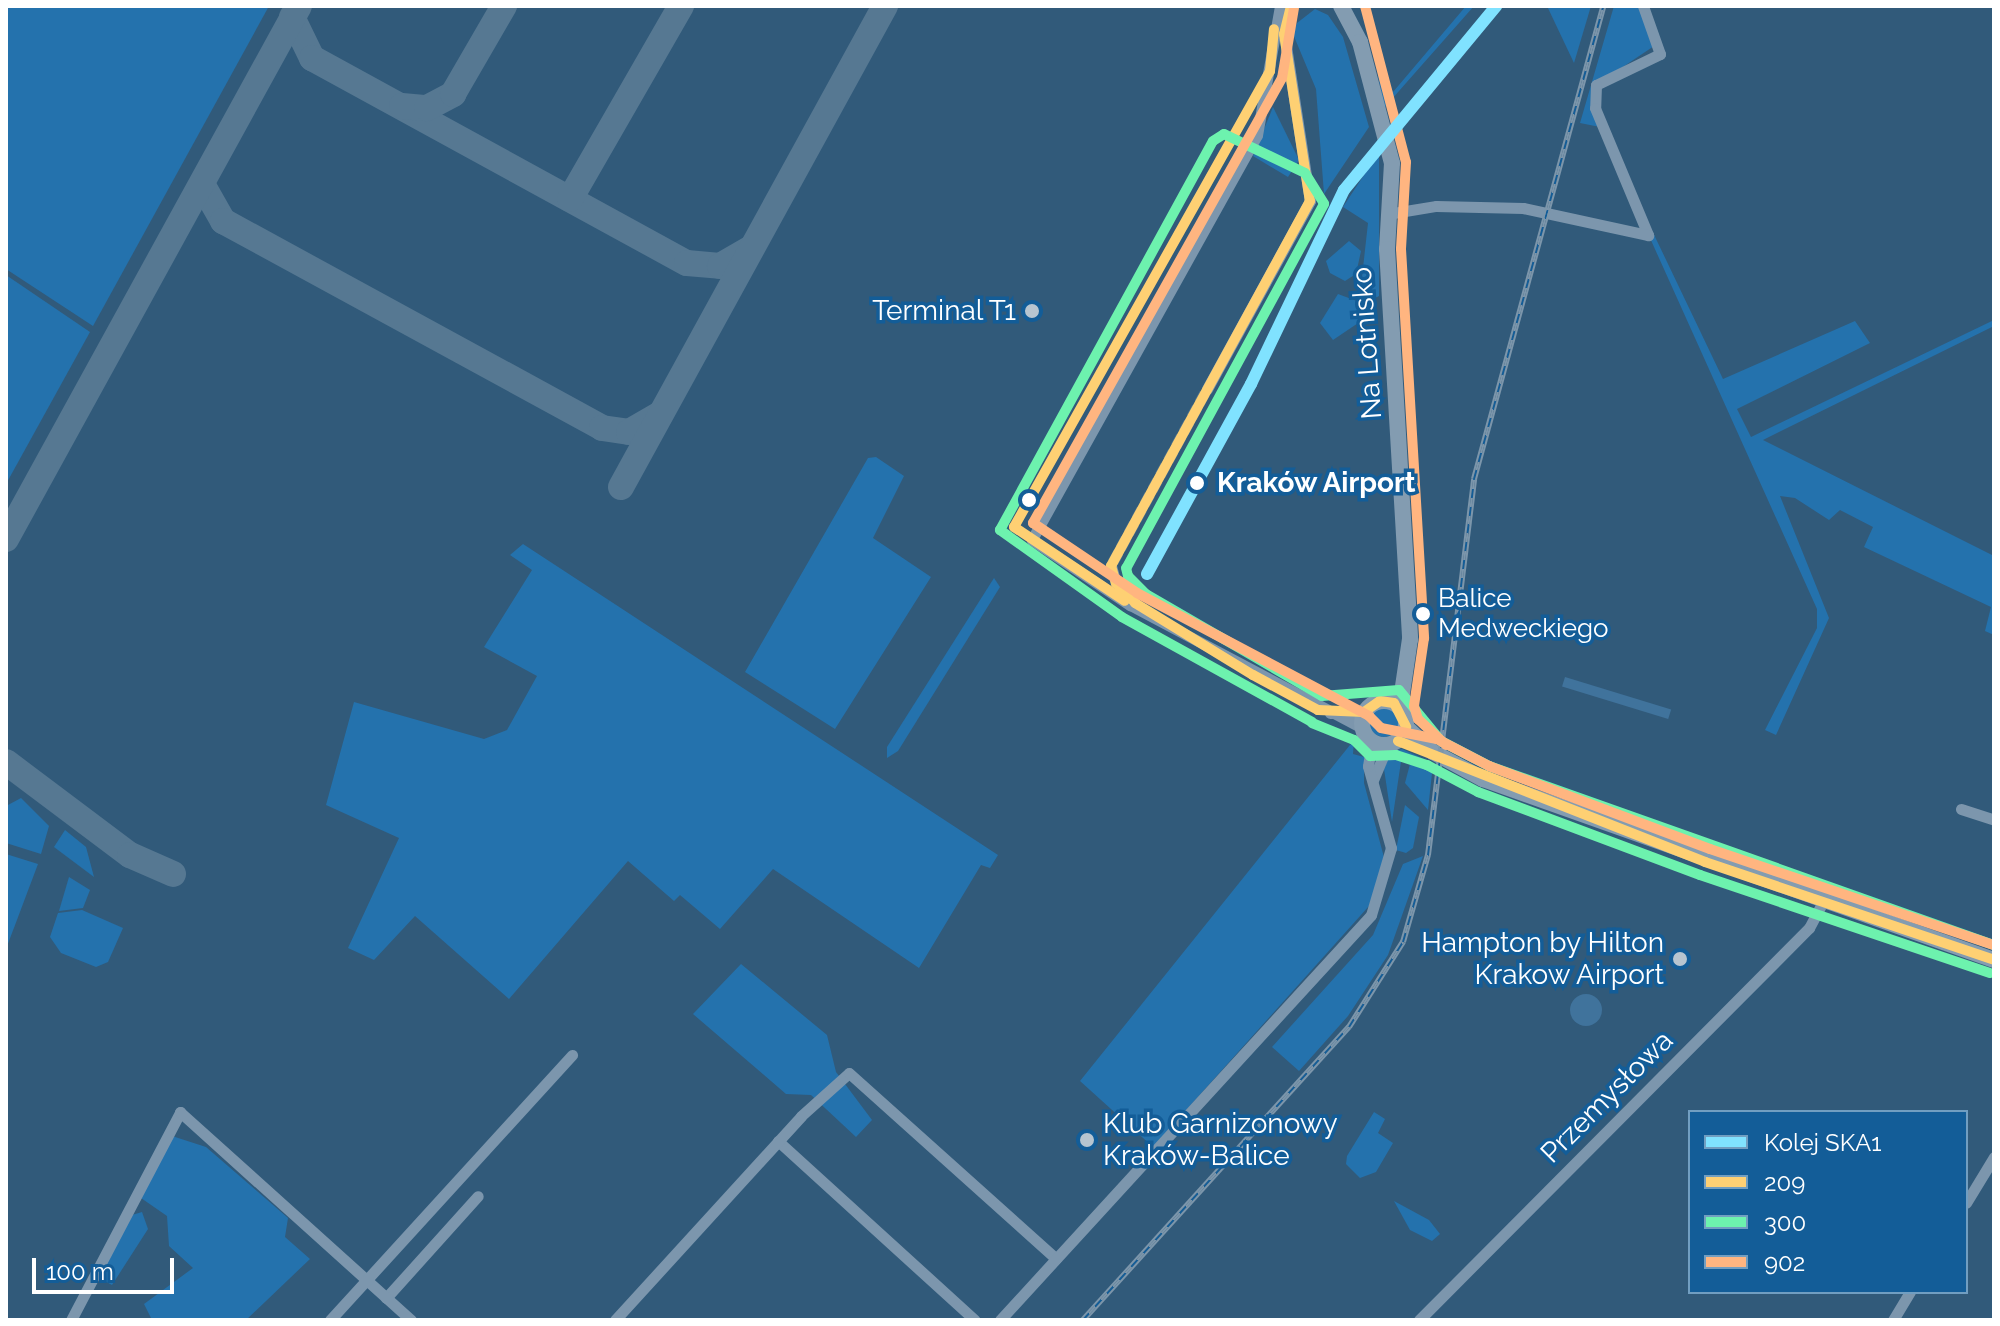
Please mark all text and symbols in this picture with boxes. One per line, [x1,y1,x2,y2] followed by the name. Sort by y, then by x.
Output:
[1345,266,1389,420] street label: Na Lotnisko
[870,294,1016,328] place label: Terminal T1
[1023,302,1041,320] marker: Terminal T1
[1217,466,1417,500] place label: Kraków Airport
[1184,470,1210,496] marker: Kraków Airport
[1021,492,1037,508] unlabelled marker
[1438,583,1608,644] place label: Balice Medweckiego
[1415,606,1431,622] marker: Balice Medweckiego
[1421,926,1664,992] place label: Hampton by Hilton Krakow Airport
[1671,950,1689,968] marker: Hampton by Hilton Krakow Airport
[1534,1024,1680,1170] street label: Przemysłowa
[1103,1107,1338,1173] place label: Klub Garnizonowy Kraków-Balice
[1688,1110,1968,1294] legend
[1764,1128,1882,1157] text: Kolej SKA1
[1078,1131,1096,1149] marker: Klub Garnizonowy Kraków-Balice
[1764,1168,1805,1197] text: 209
[1764,1208,1806,1237] text: 300
[36,1242,178,1292] scale bar
[1764,1248,1805,1277] text: 902
[46,1257,114,1286] text: 100 m

